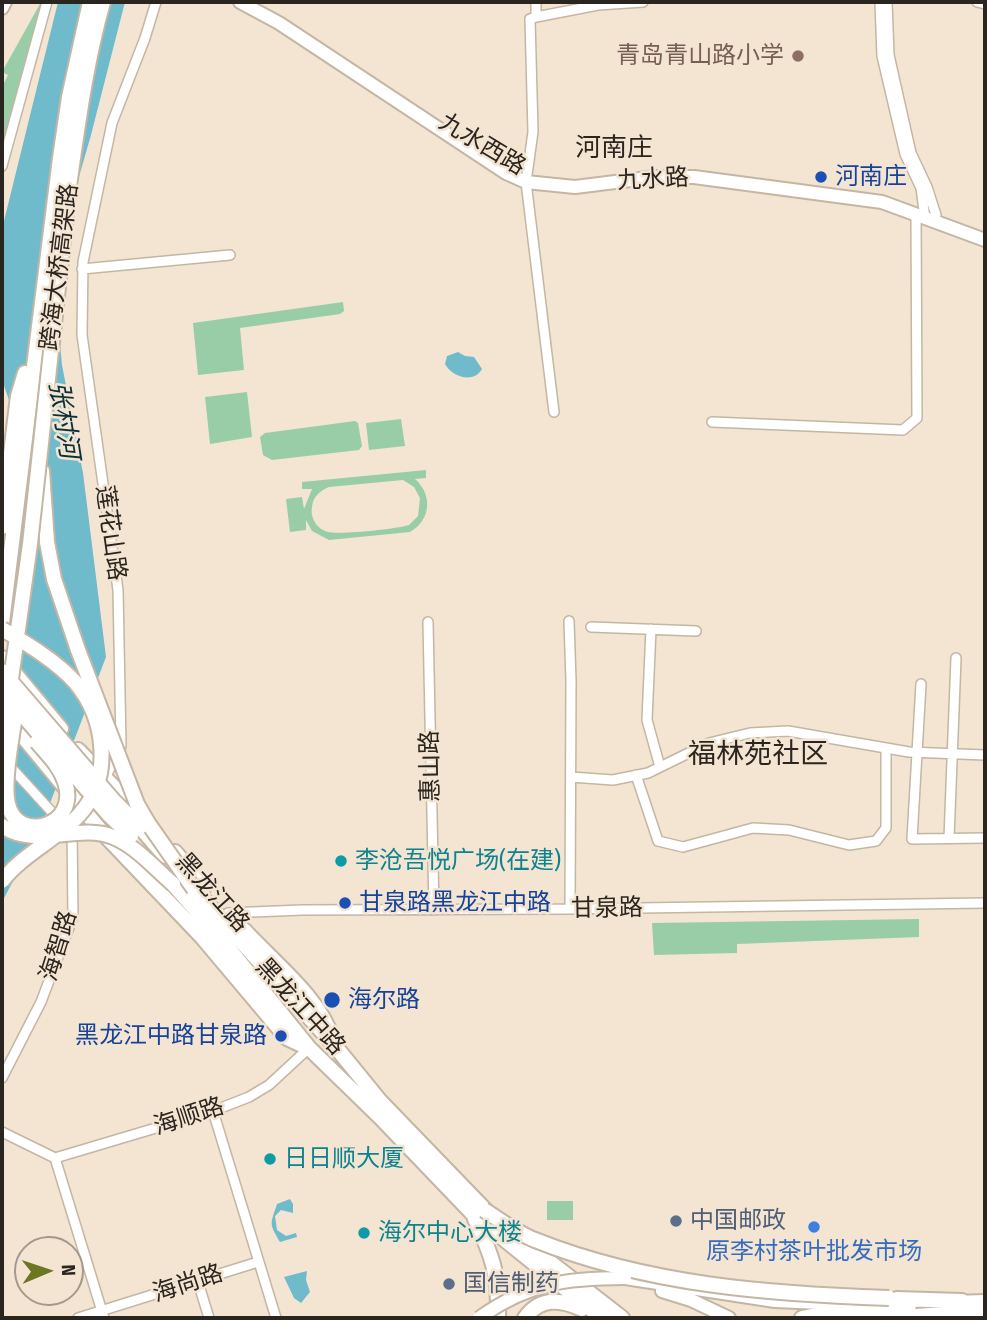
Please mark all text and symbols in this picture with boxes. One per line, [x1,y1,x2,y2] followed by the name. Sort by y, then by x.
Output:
[616,42,784,70] place label: 青岛青山路小学
[790,48,806,64] marker: 青岛青山路小学
[433,108,531,182] street label: 九水西路
[575,133,653,165] district label: 河南庄
[835,163,907,191] place label: 河南庄
[616,164,690,196] street label: 九水路
[813,169,829,185] marker: 河南庄
[35,182,85,352] street label: 跨海大桥高架路
[41,379,85,461] water label: 张村河
[89,483,131,583] street label: 莲花山路
[416,730,446,802] street label: 惠山路
[688,738,828,772] district label: 福林苑社区
[355,847,561,875] place label: 李沧吾悦广场(在建)
[169,848,255,938] street label: 黑龙江路
[333,853,349,869] marker: 李沧吾悦广场(在建)
[359,889,551,917] place label: 甘泉路黑龙江中路
[571,894,643,924] street label: 甘泉路
[337,895,353,911] marker: 甘泉路黑龙江中路
[35,907,83,985] street label: 海智路
[249,953,351,1061] street label: 黑龙江中路
[348,986,420,1014] place label: 海尔路
[322,990,342,1010] marker: 海尔路
[75,1022,267,1050] place label: 黑龙江中路甘泉路
[273,1028,289,1044] marker: 黑龙江中路甘泉路
[150,1092,228,1142] street label: 海顺路
[284,1145,404,1173] place label: 日日顺大厦
[262,1151,278,1167] marker: 日日顺大厦
[690,1207,786,1235] place label: 中国邮政
[668,1213,684,1229] marker: 中国邮政
[378,1219,522,1247] place label: 海尔中心大楼
[806,1219,822,1235] marker: 原李村茶叶批发市场
[356,1225,372,1241] marker: 海尔中心大楼
[14,1236,84,1306] north arrow
[706,1238,922,1266] place label: 原李村茶叶批发市场
[149,1259,227,1309] street label: 海尚路
[57,1264,80,1276] text: N
[463,1270,559,1298] place label: 国信制药
[441,1276,457,1292] marker: 国信制药

